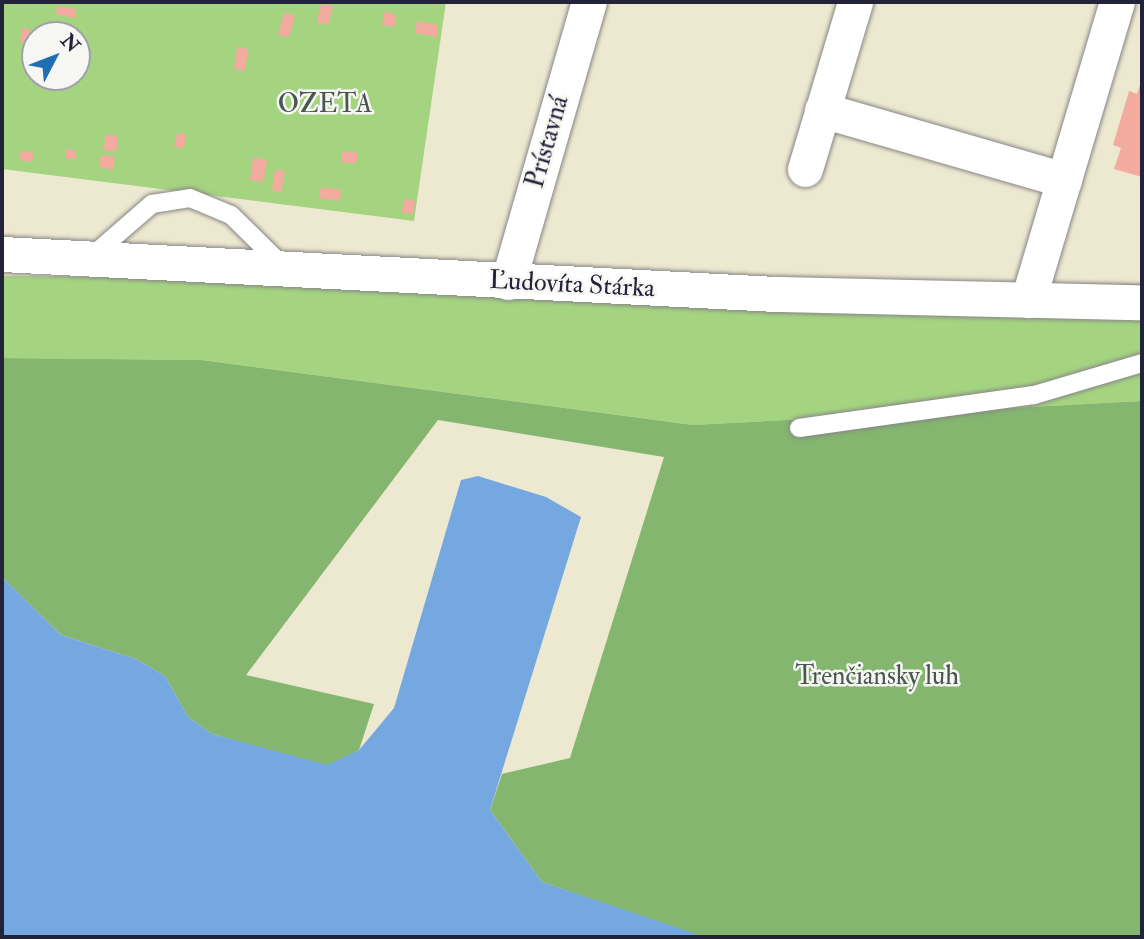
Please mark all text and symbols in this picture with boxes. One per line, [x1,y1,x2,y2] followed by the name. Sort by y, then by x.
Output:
[21,21,91,91] north arrow
[56,29,85,58] text: N
[278,89,372,121] park label: OZETA
[520,92,576,192] street label: Prístavná
[488,265,656,305] street label: Ľudovíta Stárka
[795,661,959,693] park label: Trenčiansky luh

